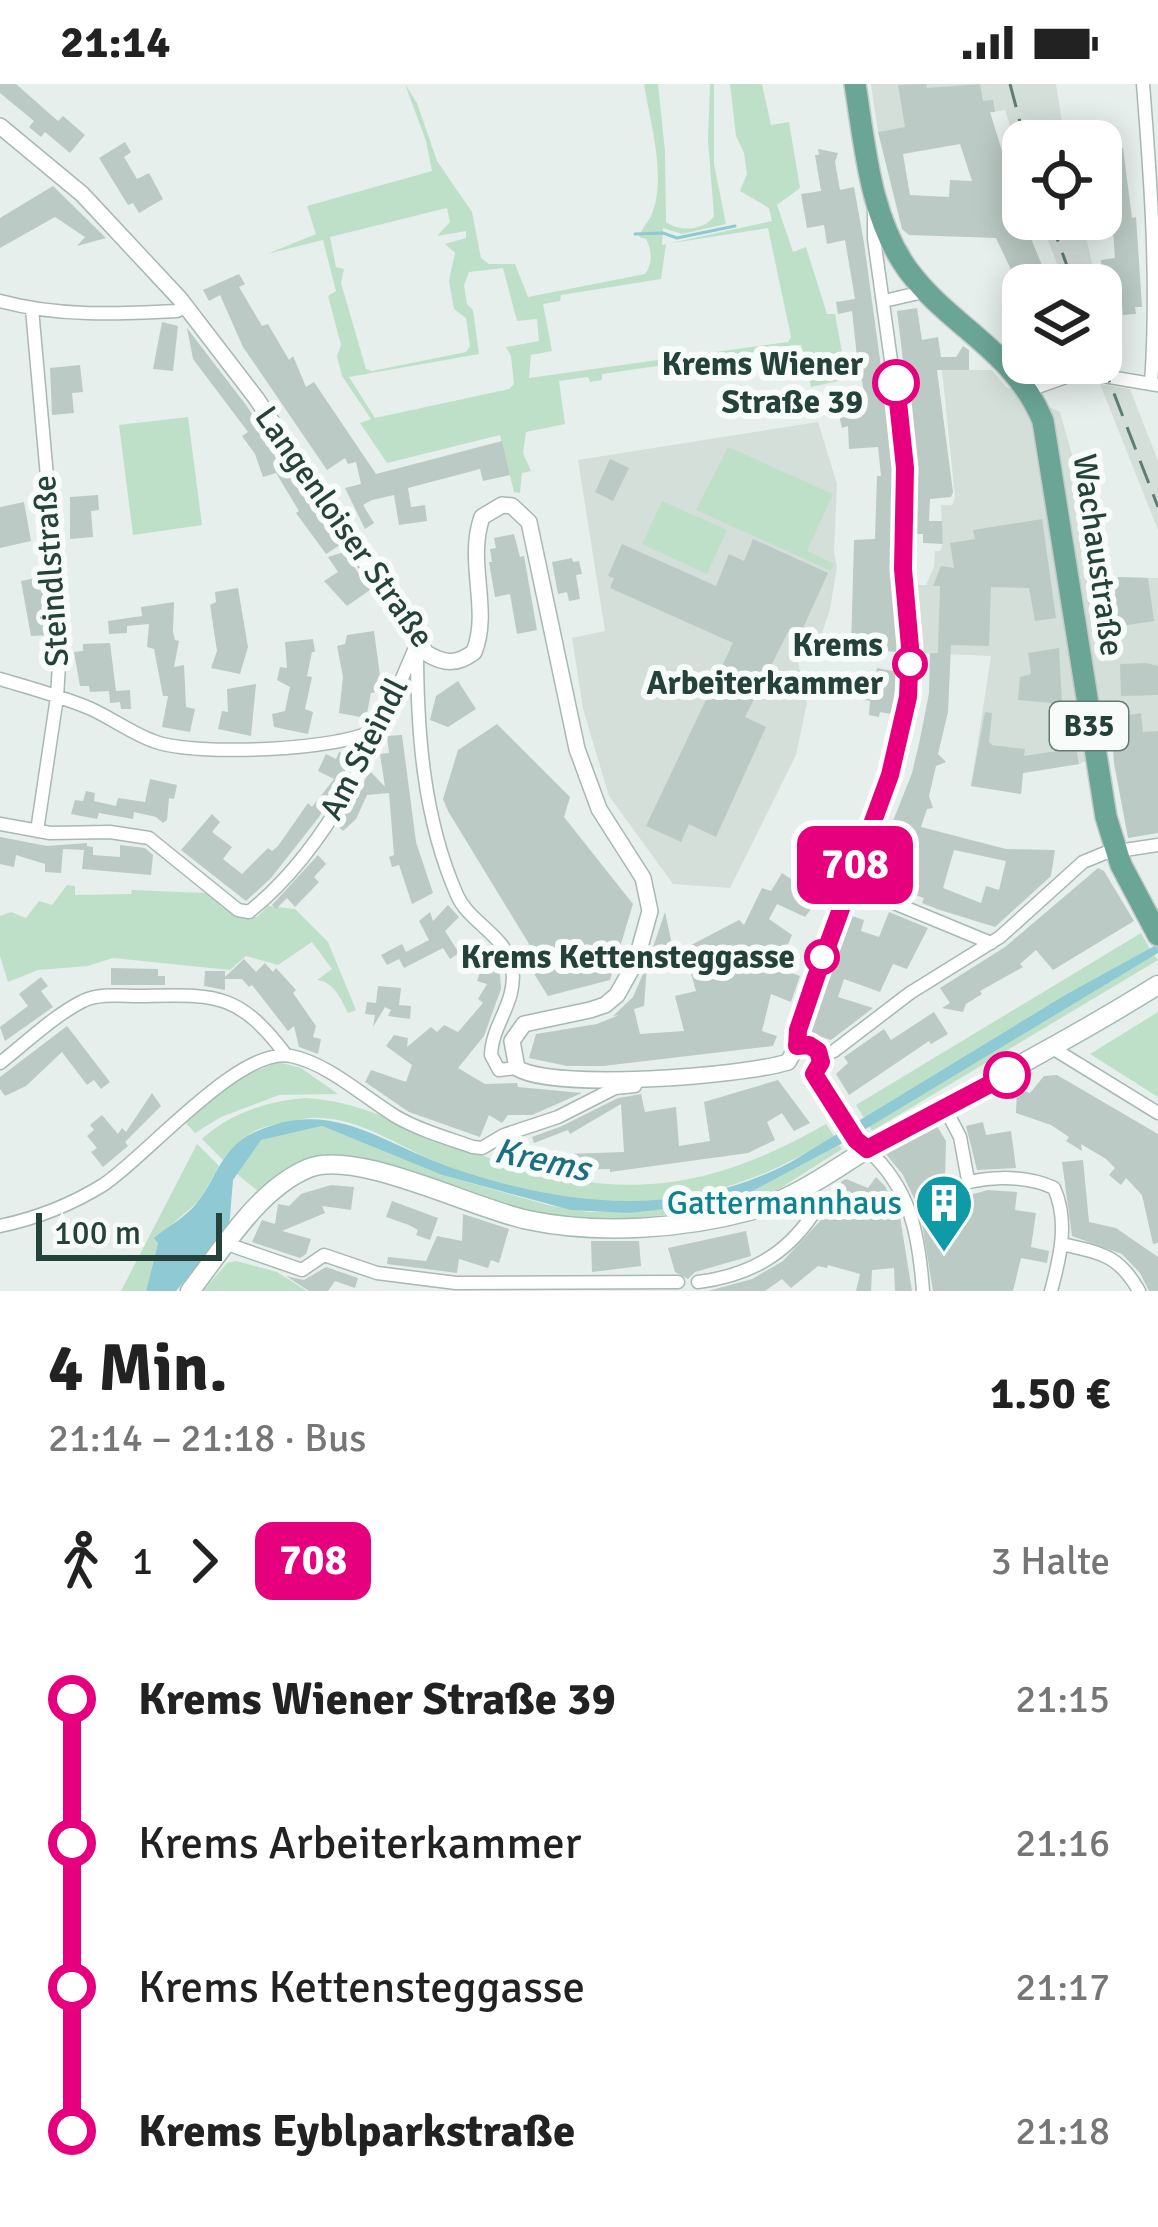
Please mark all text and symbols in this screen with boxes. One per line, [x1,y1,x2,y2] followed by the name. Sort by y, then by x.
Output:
[60,15,170,70] text: 21:14
[1002,120,1122,384] map controls
[1002,120,1122,240] button: locate
[1002,264,1122,384] button: layers
[661,344,864,423] place label: Krems Wiener Straße 39
[874,361,918,405] marker: Krems Wiener Straße 39
[245,398,443,656] street label: Langenloiser Straße
[1064,451,1132,659] street label: Wachaustraße
[24,474,78,668] street label: Steindlstraße
[647,625,884,704] place label: Krems Arbeiterkammer
[894,648,926,680] marker: Krems Arbeiterkammer
[311,671,417,827] street label: Am Steindl
[1050,702,1128,750] road number: B35
[786,826,924,904] line badge: 708
[821,839,889,890] text: 708
[461,937,795,978] place label: Krems Kettensteggasse
[806,941,838,973] marker: Krems Kettensteggasse
[985,1053,1029,1097] unlabelled marker
[490,1128,597,1193] water label: Krems
[913,1172,975,1254] building icon: Gattermannhaus
[667,1183,902,1224] place label: Gattermannhaus
[36,1207,222,1260] scale bar
[54,1213,141,1254] text: 100 m
[48,1328,228,1409] text: 4 Min.
[990,1366,1110,1421] text: 1.50 €
[48,1414,366,1462] text: 21:14 – 21:18 · Bus
[48,1528,114,1594] icon: walk
[171,1528,237,1594] icon: forward
[279,1535,347,1586] text: 708
[132,1537,153,1585] text: 1
[991,1537,1110,1585] text: 3 Halte
[138,1672,616,1727] text: Krems Wiener Straße 39
[1015,1675,1110,1723] text: 21:15
[138,1816,581,1871] text: Krems Arbeiterkammer
[1015,1819,1110,1867] text: 21:16
[138,1960,585,2015] text: Krems Kettensteggasse
[1015,1963,1110,2011] text: 21:17
[138,2104,575,2159] text: Krems Eyblparkstraße
[1015,2107,1110,2155] text: 21:18

